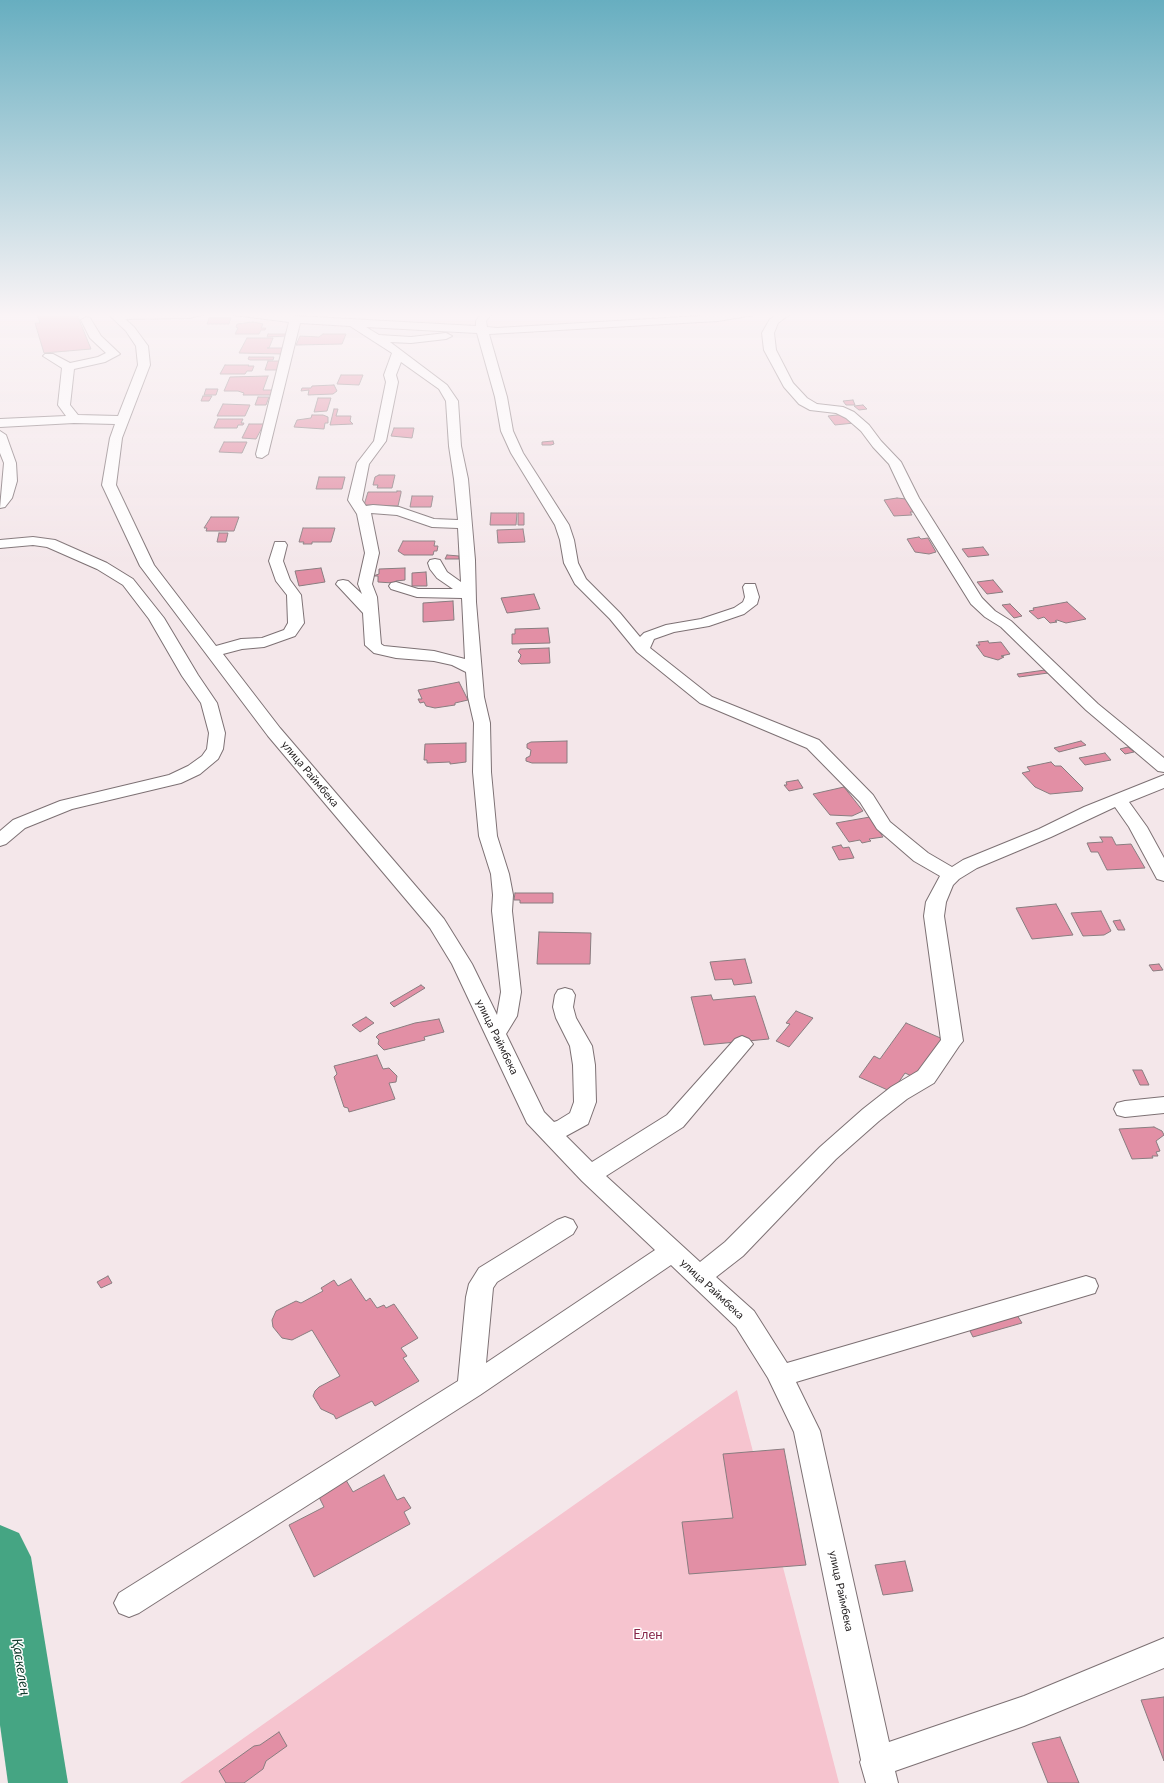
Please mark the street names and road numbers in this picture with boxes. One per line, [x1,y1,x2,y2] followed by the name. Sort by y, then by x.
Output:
[279,738,341,810] street label: улица Раймбека
[473,997,521,1077] street label: улица Раймбека
[677,1256,747,1322] street label: улица Раймбека
[826,1549,856,1633] street label: улица Раймбека

